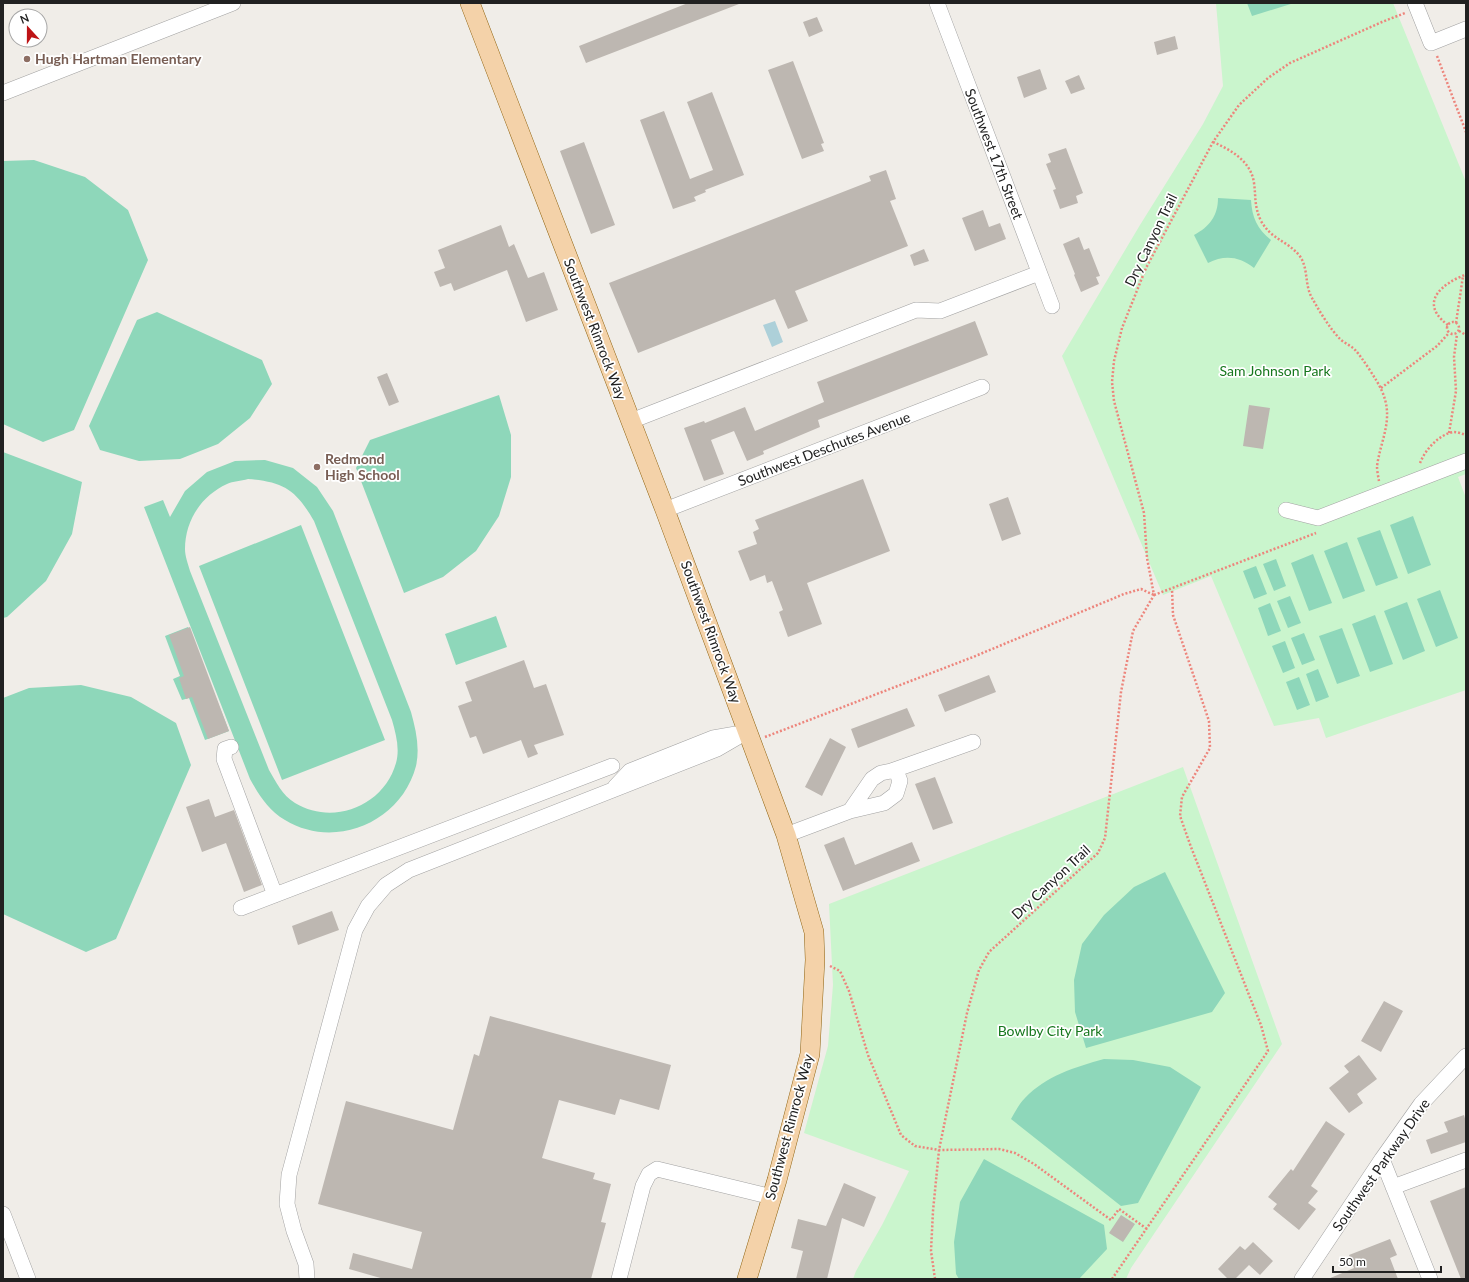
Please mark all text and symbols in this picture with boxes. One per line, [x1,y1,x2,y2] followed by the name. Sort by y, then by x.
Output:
[8,8,48,48] north arrow
[18,11,31,26] text: N
[35,50,202,67] place label: Hugh Hartman Elementary
[22,54,32,64] marker: Hugh Hartman Elementary
[962,86,1027,222] street label: Southwest 17th Street
[1121,191,1180,289] street label: Dry Canyon Trail
[561,256,631,403] street label: Southwest Rimrock Way
[1219,362,1331,379] park label: Sam Johnson Park
[735,408,912,489] street label: Southwest Deschutes Avenue
[325,450,400,483] place label: Redmond High School
[312,462,322,472] marker: Redmond High School
[678,558,745,706] street label: Southwest Rimrock Way
[1008,841,1093,922] street label: Dry Canyon Trail
[998,1022,1103,1039] park label: Bowlby City Park
[761,1051,816,1202] street label: Southwest Rimrock Way
[1328,1095,1433,1234] street label: Southwest Parkway Drive
[1333,1248,1441,1274] scale bar
[1339,1254,1366,1269] text: 50 m

